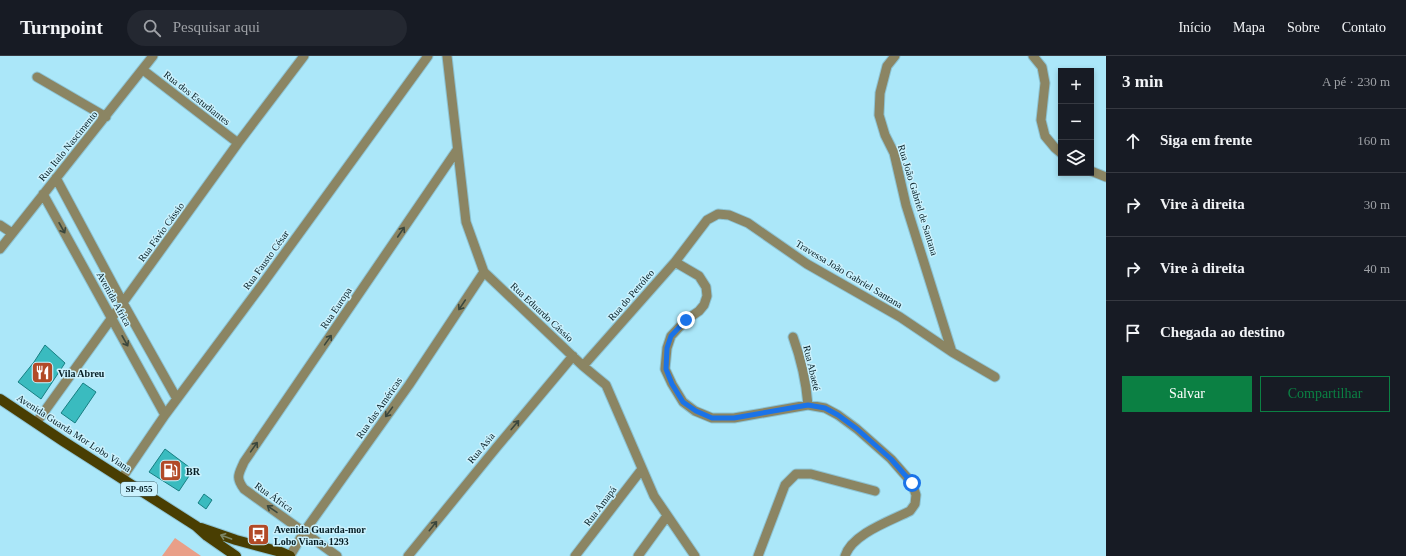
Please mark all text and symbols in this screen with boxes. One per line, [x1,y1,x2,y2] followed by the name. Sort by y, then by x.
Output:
[127,10,407,46] search box
[20,17,103,38] text: Turnpoint
[141,17,163,39] icon: search
[173,19,260,35] text: Pesquisar aqui
[1178,20,1211,35] text: Início
[1233,20,1265,35] text: Mapa
[1287,20,1320,35] text: Sobre
[1342,20,1386,35] text: Contato
[1058,68,1094,176] map controls
[1058,68,1094,104] button: +
[162,69,232,127] street label: Rua dos Estudiantes
[1122,72,1163,91] text: 3 min
[1322,74,1390,89] text: A pé · 230 m
[1058,104,1094,140] button: −
[36,109,100,183] street label: Rua Italo Nascimento
[1122,130,1144,152] icon: ahead
[1160,132,1252,148] text: Siga em frente
[1357,133,1390,148] text: 160 m
[1058,140,1094,176] button: layers
[896,143,940,257] street label: Rua João Gabriel de Santana
[1122,194,1144,216] icon: right
[1160,196,1245,212] text: Vire à direita
[1364,197,1390,212] text: 30 m
[136,200,186,264] street label: Rua Fávio Cássio
[59,222,66,234] one-way arrow
[397,227,405,238] one-way arrow
[241,228,292,292] street label: Rua Fausto César
[794,238,905,311] street label: Travessa João Gabriel Santana
[1122,258,1144,280] icon: right
[1160,260,1245,276] text: Vire à direita
[1364,261,1390,276] text: 40 m
[606,267,656,323] street label: Rua do Petróleo
[94,270,134,329] street label: Avenida Africa
[508,280,576,344] street label: Rua Eduardo Cássio
[318,285,354,331] street label: Rua Europa
[458,299,466,310] one-way arrow
[677,311,695,329] route end
[1122,322,1144,344] icon: arrive
[1160,324,1285,340] text: Chegada ao destino
[122,335,130,347] one-way arrow
[324,335,332,346] one-way arrow
[801,344,823,392] street label: Rua Abaeté
[29,360,55,386] restaurant icon: Vila Abreu
[58,368,105,379] place label: Vila Abreu
[354,375,404,441] street label: Rua das Américas
[1122,376,1252,412] button: Salvar
[1260,376,1390,412] button: Compartilhar
[15,392,134,474] street label: Avenida Guarda Mor Lobo Viana
[385,407,393,418] one-way arrow
[510,419,519,430] one-way arrow
[465,430,497,466] street label: Rua Asia
[250,442,258,453] one-way arrow
[158,458,184,484] fuel station icon: BR
[186,466,201,477] place label: BR
[903,474,921,492] route start
[253,480,296,514] street label: Rua África
[121,482,157,496] road number: SP-055
[581,484,619,528] street label: Rua Amapá
[267,505,278,513] one-way arrow
[429,520,437,531] one-way arrow
[245,522,271,548] bus stop icon: Avenida Guarda-mor Lobo Viana, 1293
[274,524,366,547] place label: Avenida Guarda-mor Lobo Viana, 1293
[221,532,233,540] one-way arrow

